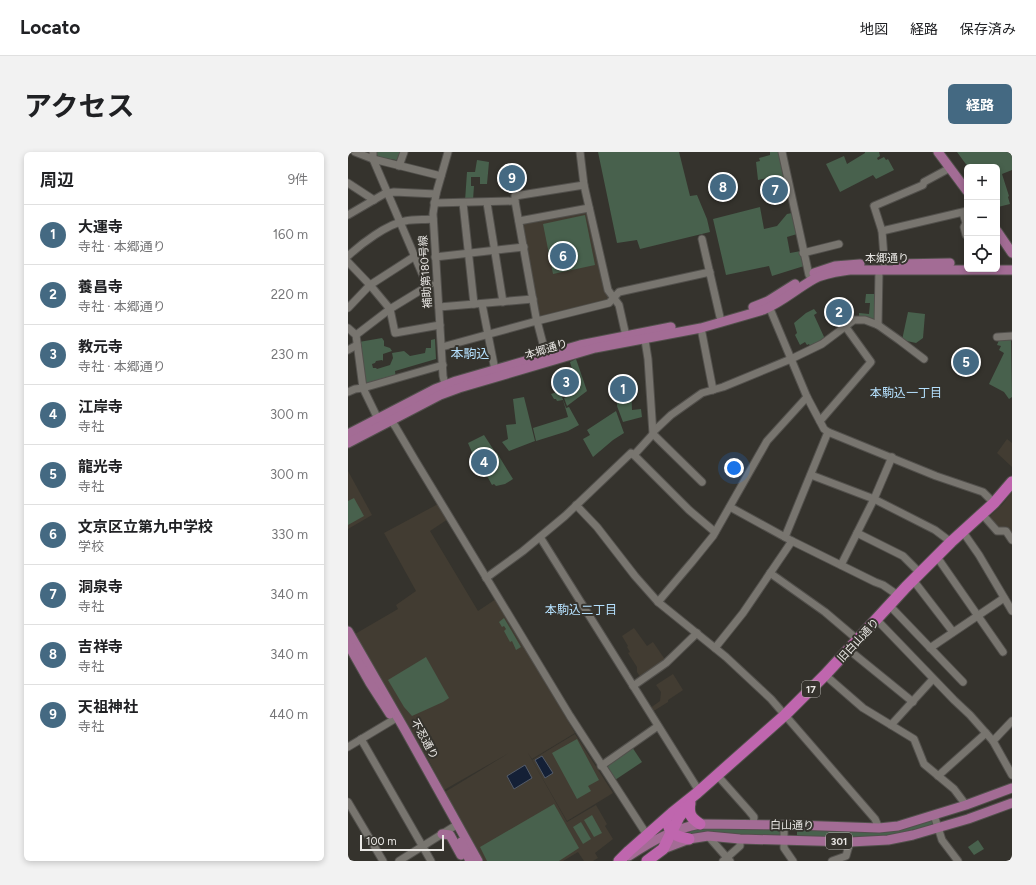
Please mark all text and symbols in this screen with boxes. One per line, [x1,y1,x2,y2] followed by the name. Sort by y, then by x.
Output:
[20,16,80,39] text: Locato
[860,21,888,38] text: 地図
[910,21,938,38] text: 経路
[960,21,1016,38] text: 保存済み
[948,84,1012,124] button: 経路
[24,89,135,123] text: アクセス
[499,163,525,193] pin: 9
[964,164,1000,272] map controls
[964,164,1000,200] button: +
[40,170,74,190] text: 周辺
[288,172,308,187] text: 9件
[710,172,736,202] pin: 8
[762,175,788,205] pin: 7
[964,200,1000,236] button: −
[78,218,123,236] text: 大運寺
[50,227,56,242] text: 1
[273,227,308,242] text: 160 m
[416,235,435,309] street label: 補助第180号線
[964,236,1000,272] button: locate
[78,239,166,254] text: 寺社 · 本郷通り
[550,241,576,271] pin: 6
[865,252,909,265] street label: 本郷通り
[78,278,123,296] text: 養昌寺
[49,287,57,302] text: 2
[271,287,308,302] text: 220 m
[826,297,852,327] pin: 2
[78,299,166,314] text: 寺社 · 本郷通り
[523,337,569,362] street label: 本郷通り
[78,338,123,356] text: 教元寺
[450,346,490,361] district label: 本駒込
[49,347,57,362] text: 3
[271,347,308,362] text: 230 m
[953,347,979,377] pin: 5
[78,359,166,374] text: 寺社 · 本郷通り
[553,367,579,397] pin: 3
[610,374,636,404] pin: 1
[870,386,942,400] district label: 本駒込一丁目
[78,398,123,416] text: 江岸寺
[49,407,57,422] text: 4
[270,407,308,422] text: 300 m
[78,419,104,434] text: 寺社
[471,447,497,477] pin: 4
[78,458,123,476] text: 龍光寺
[724,458,744,478] your location
[49,467,57,482] text: 5
[270,467,308,482] text: 300 m
[78,479,104,494] text: 寺社
[78,518,213,536] text: 文京区立第九中学校
[49,527,57,542] text: 6
[271,527,308,542] text: 330 m
[78,539,104,554] text: 学校
[78,578,123,596] text: 洞泉寺
[49,587,57,602] text: 7
[270,587,308,602] text: 340 m
[78,599,104,614] text: 寺社
[545,603,617,617] district label: 本駒込二丁目
[835,616,882,665] street label: 旧白山通り
[78,638,123,656] text: 吉祥寺
[49,647,57,662] text: 8
[270,647,308,662] text: 340 m
[78,659,104,674] text: 寺社
[802,681,820,697] road number: 17
[78,698,138,716] text: 天祖神社
[49,707,57,722] text: 9
[269,707,308,722] text: 440 m
[408,717,441,762] street label: 不忍通り
[78,719,104,734] text: 寺社
[770,819,814,832] street label: 白山通り
[360,833,444,852] scale bar
[826,833,852,849] road number: 301
[366,835,397,848] text: 100 m

